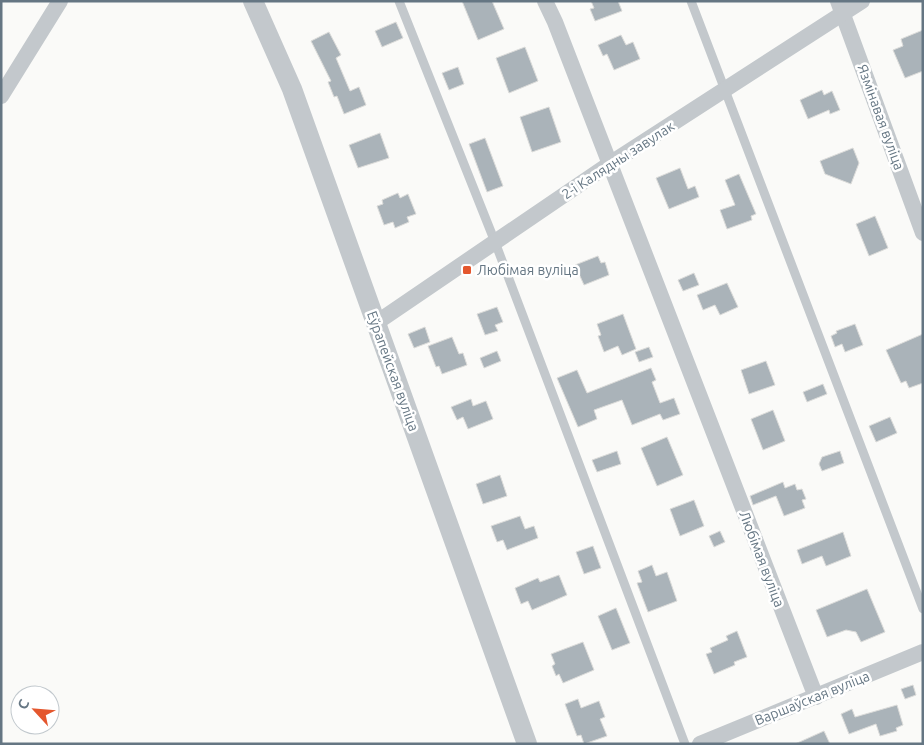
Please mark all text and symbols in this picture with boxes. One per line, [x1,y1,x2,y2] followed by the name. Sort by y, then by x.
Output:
[854,62,908,172] street label: Язмінавая вуліца
[559,118,677,202] street label: 2-і Калядны завулак
[477,262,579,278] place label: Любімая вуліца
[461,264,473,276] marker: Любімая вуліца
[364,309,422,433] street label: Еўрапейская вуліца
[736,509,788,609] street label: Любімая вуліца
[752,668,872,728] street label: Варшаўская вуліца
[10,685,60,735] north arrow
[14,697,32,712] text: С

